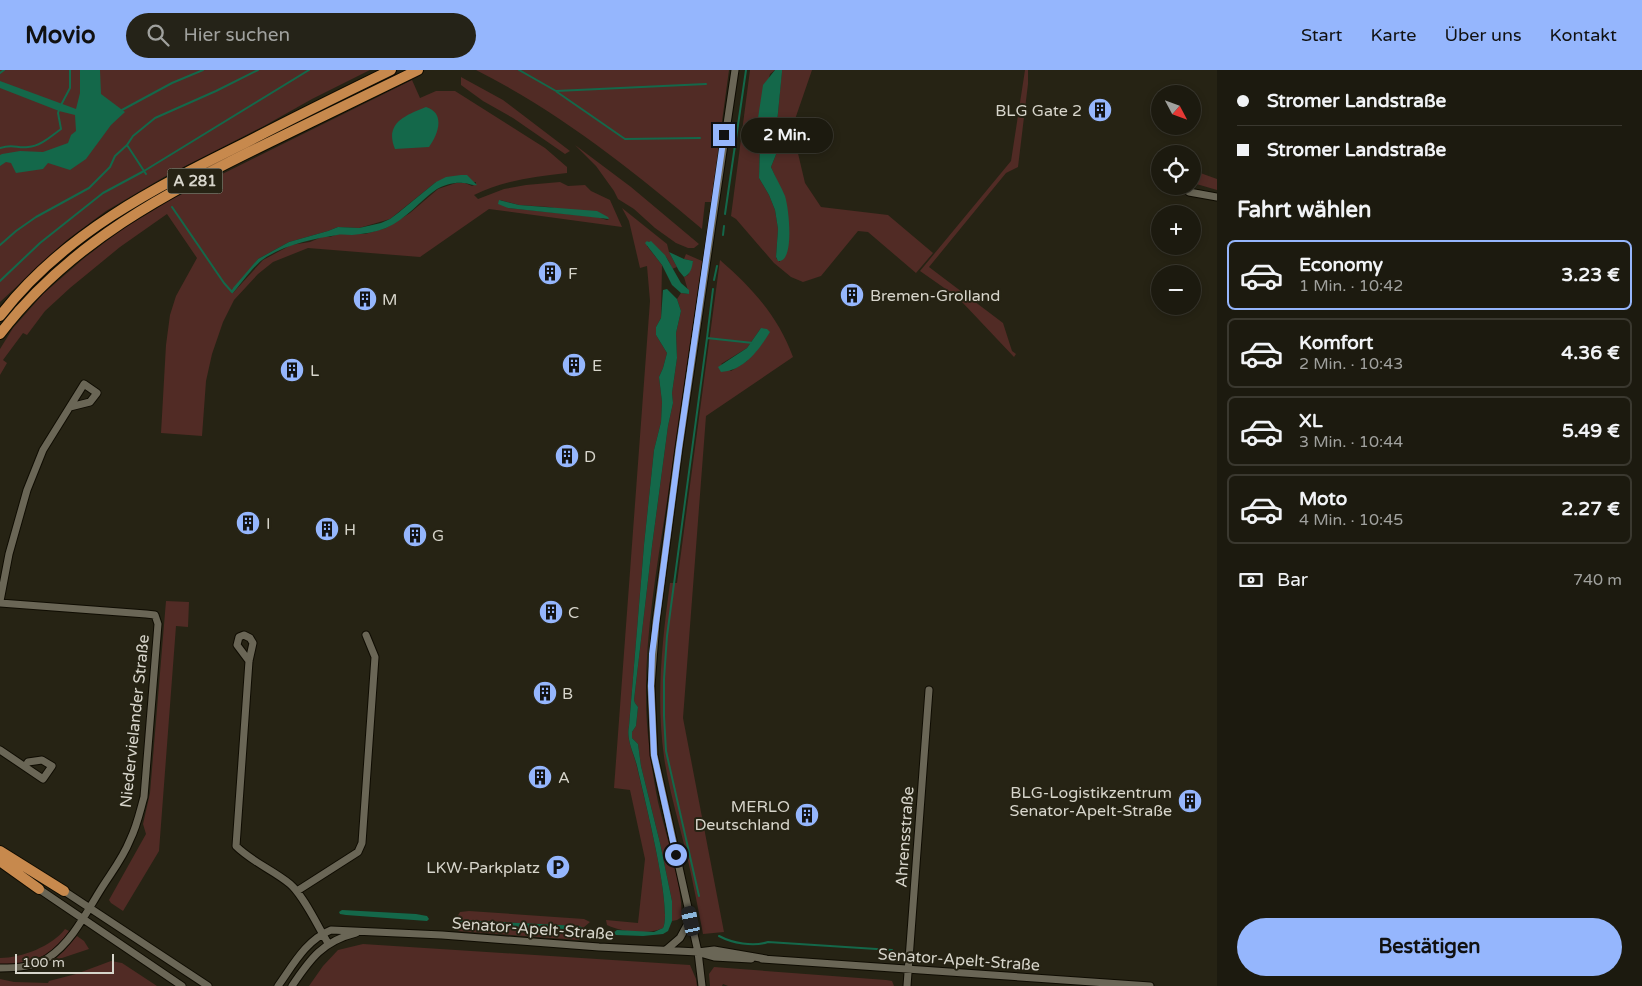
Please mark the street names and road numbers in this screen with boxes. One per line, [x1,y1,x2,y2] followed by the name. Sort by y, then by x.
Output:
[168,168,222,194] road number: A 281
[116,633,154,809] street label: Niedervielander Straße
[891,786,919,888] street label: Ahrensstraße
[451,913,615,945] street label: Senator-Apelt-Straße
[877,944,1041,976] street label: Senator-Apelt-Straße

